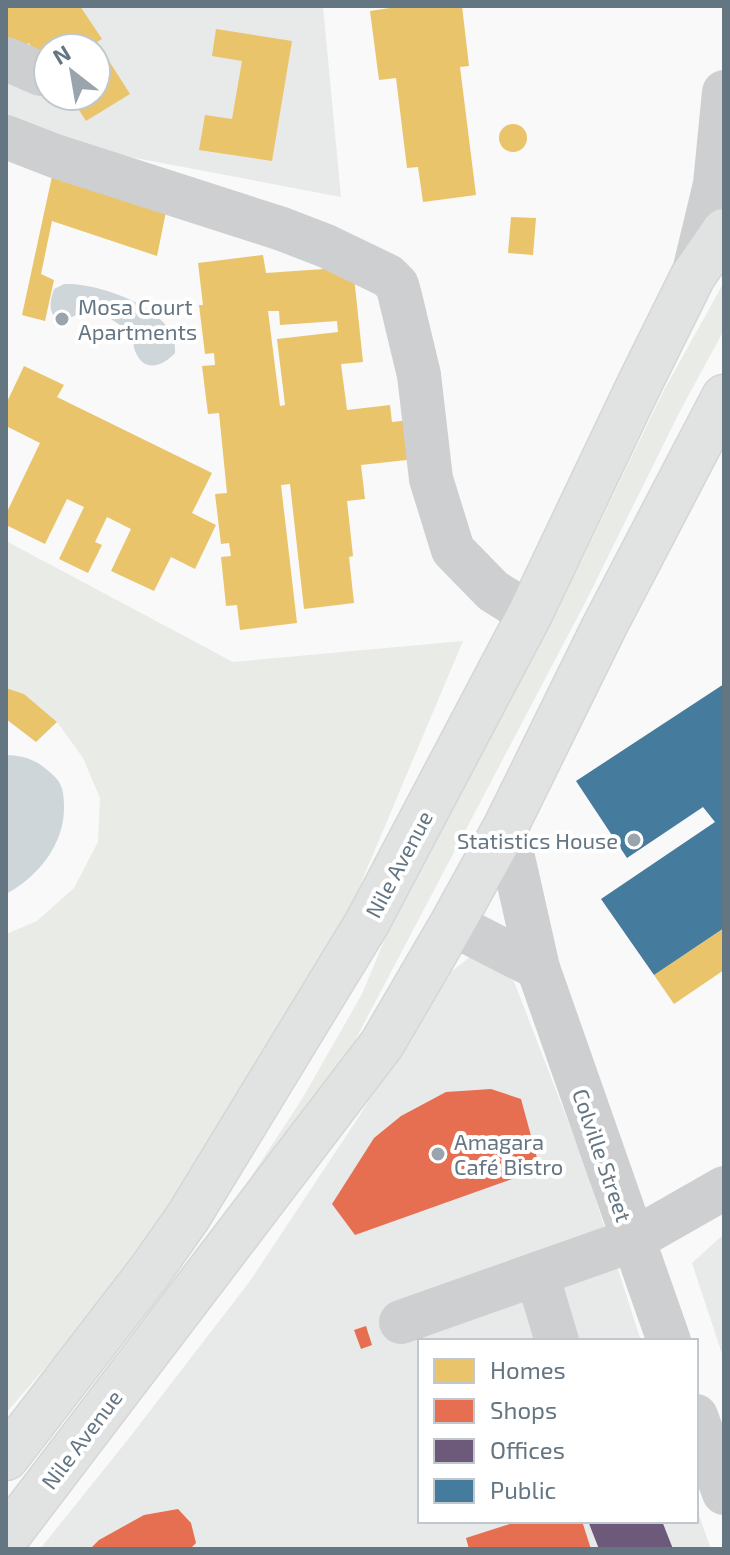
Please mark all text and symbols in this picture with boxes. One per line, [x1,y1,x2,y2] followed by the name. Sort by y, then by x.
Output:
[32,32,112,112] north arrow
[48,39,75,69] text: N
[78,293,197,344] place label: Mosa Court Apartments
[53,310,71,328] marker: Mosa Court Apartments
[359,806,437,922] street label: Nile Avenue
[457,827,618,853] place label: Statistics House
[625,831,643,849] marker: Statistics House
[568,1085,638,1225] street label: Colville Street
[454,1128,563,1179] place label: Amagara Café Bistro
[429,1145,447,1163] marker: Amagara Café Bistro
[418,1339,698,1523] legend
[490,1355,566,1384] text: Homes
[35,1384,127,1494] street label: Nile Avenue
[490,1395,557,1424] text: Shops
[490,1435,565,1464] text: Offices
[490,1475,556,1504] text: Public

